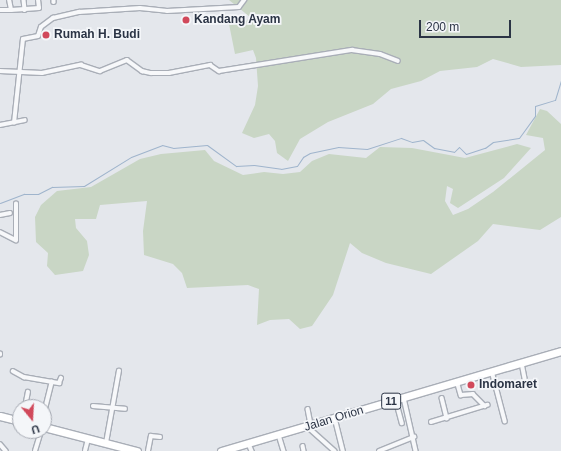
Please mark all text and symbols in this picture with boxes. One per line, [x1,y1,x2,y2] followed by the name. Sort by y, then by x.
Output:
[421,12,513,38] scale bar
[194,13,281,27] place label: Kandang Ayam
[181,15,191,25] marker: Kandang Ayam
[426,20,459,34] text: 200 m
[54,28,140,42] place label: Rumah H. Budi
[41,30,51,40] marker: Rumah H. Budi
[479,378,537,392] place label: Indomaret
[466,380,476,390] marker: Indomaret
[381,392,401,410] road number: 11
[12,399,52,439] north arrow
[303,403,365,435] street label: Jalan Orion
[30,423,41,436] text: U

